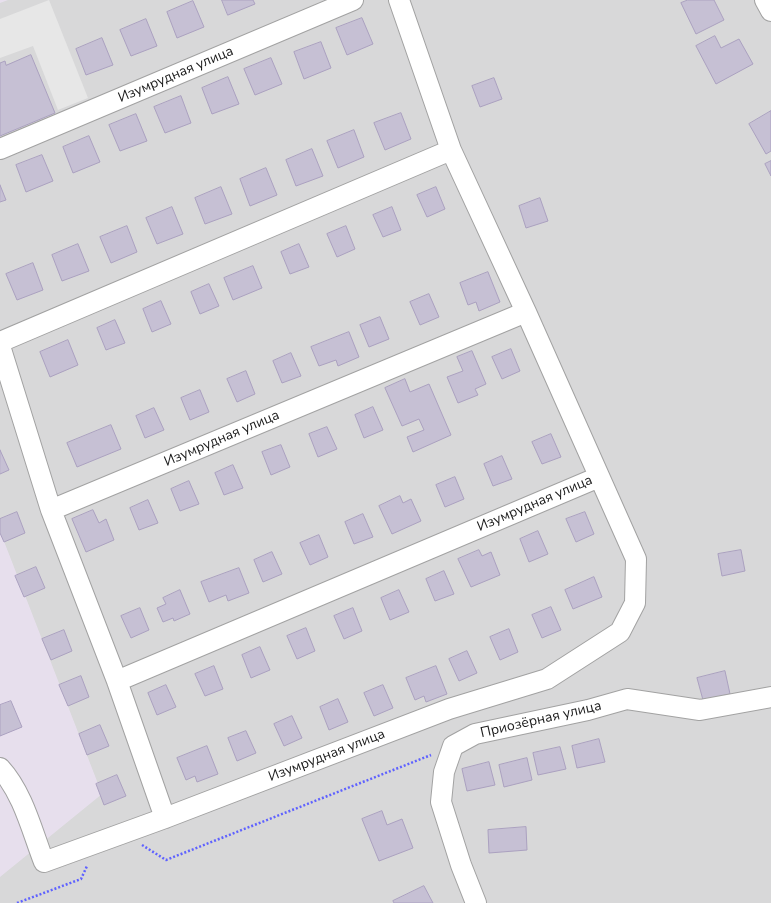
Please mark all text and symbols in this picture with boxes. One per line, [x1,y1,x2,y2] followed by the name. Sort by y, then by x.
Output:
[116,43,236,107] street label: Изумрудная улица
[162,407,282,471] street label: Изумрудная улица
[475,472,595,536] street label: Изумрудная улица
[479,698,603,742] street label: Приозёрная улица
[266,726,388,786] street label: Изумрудная улица

